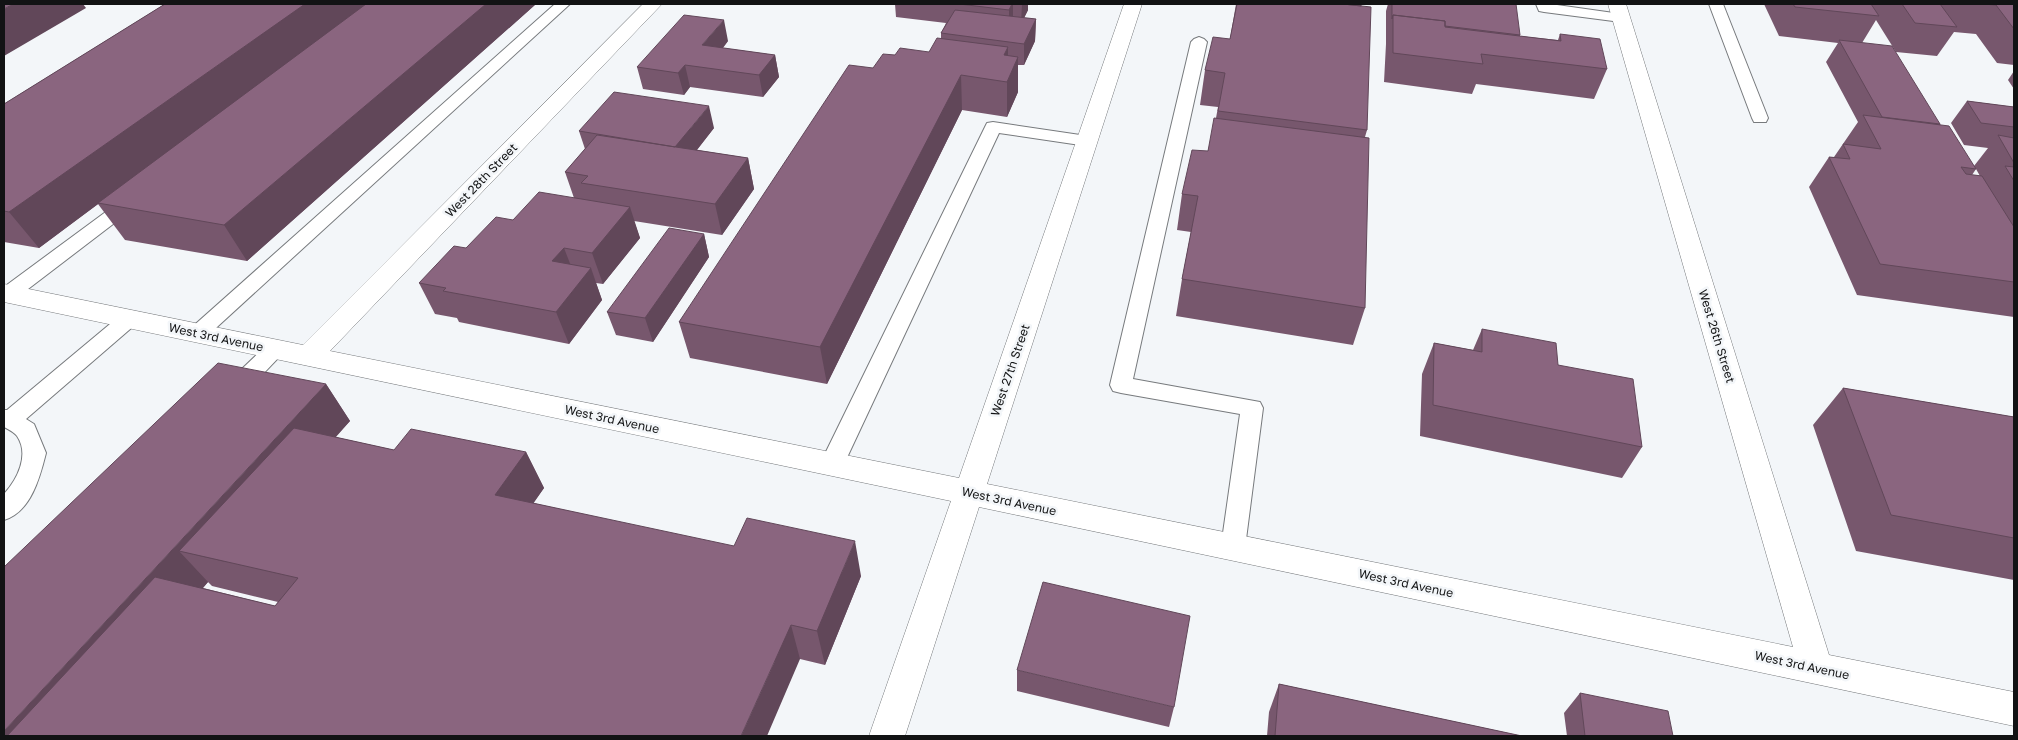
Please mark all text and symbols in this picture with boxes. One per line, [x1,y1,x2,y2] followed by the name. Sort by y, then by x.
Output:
[442,140,520,220] street label: West 28th Street
[1696,287,1738,385] street label: West 26th Street
[167,320,265,354] street label: West 3rd Avenue
[987,322,1033,418] street label: West 27th Street
[563,402,661,436] street label: West 3rd Avenue
[960,484,1058,518] street label: West 3rd Avenue
[1357,566,1455,600] street label: West 3rd Avenue
[1753,648,1851,682] street label: West 3rd Avenue

